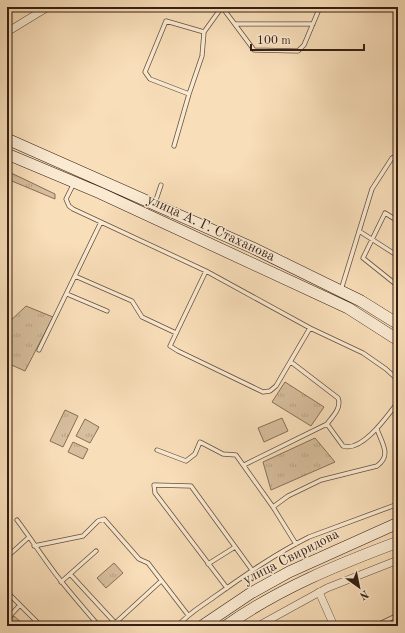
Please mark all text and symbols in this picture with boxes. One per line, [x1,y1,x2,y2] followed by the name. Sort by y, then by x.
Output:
[251,26,364,52] scale bar
[257,35,291,47] text: 100 m
[145,192,277,264] street label: улица А. Г. Стаханова
[241,527,341,587] street label: улица Свиридова
[339,567,379,607] north arrow
[357,587,370,601] text: N

